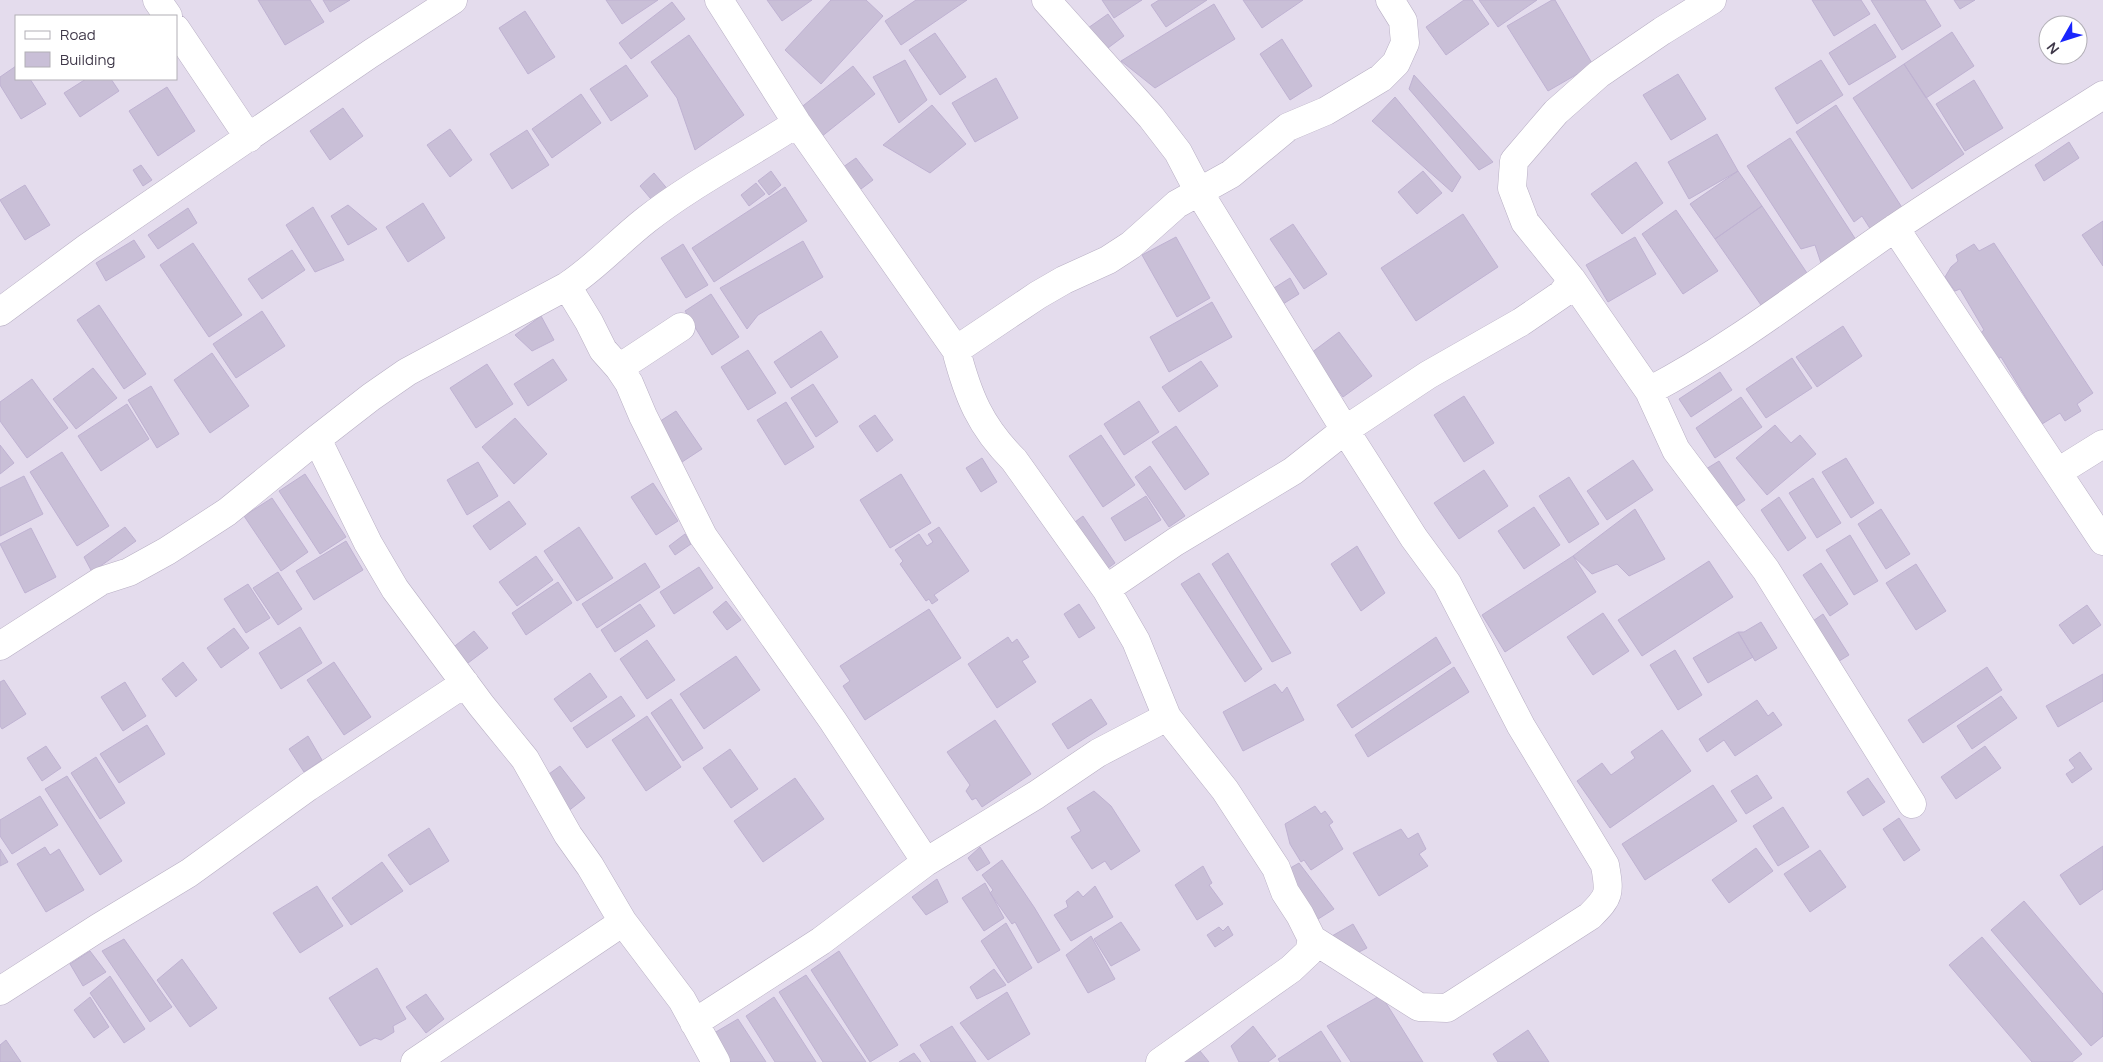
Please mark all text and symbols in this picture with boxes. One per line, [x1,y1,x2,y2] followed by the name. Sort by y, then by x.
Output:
[15,15,178,80] legend
[2038,15,2088,65] north arrow
[60,24,96,45] text: Road
[2042,39,2063,58] text: N
[60,49,115,70] text: Building

